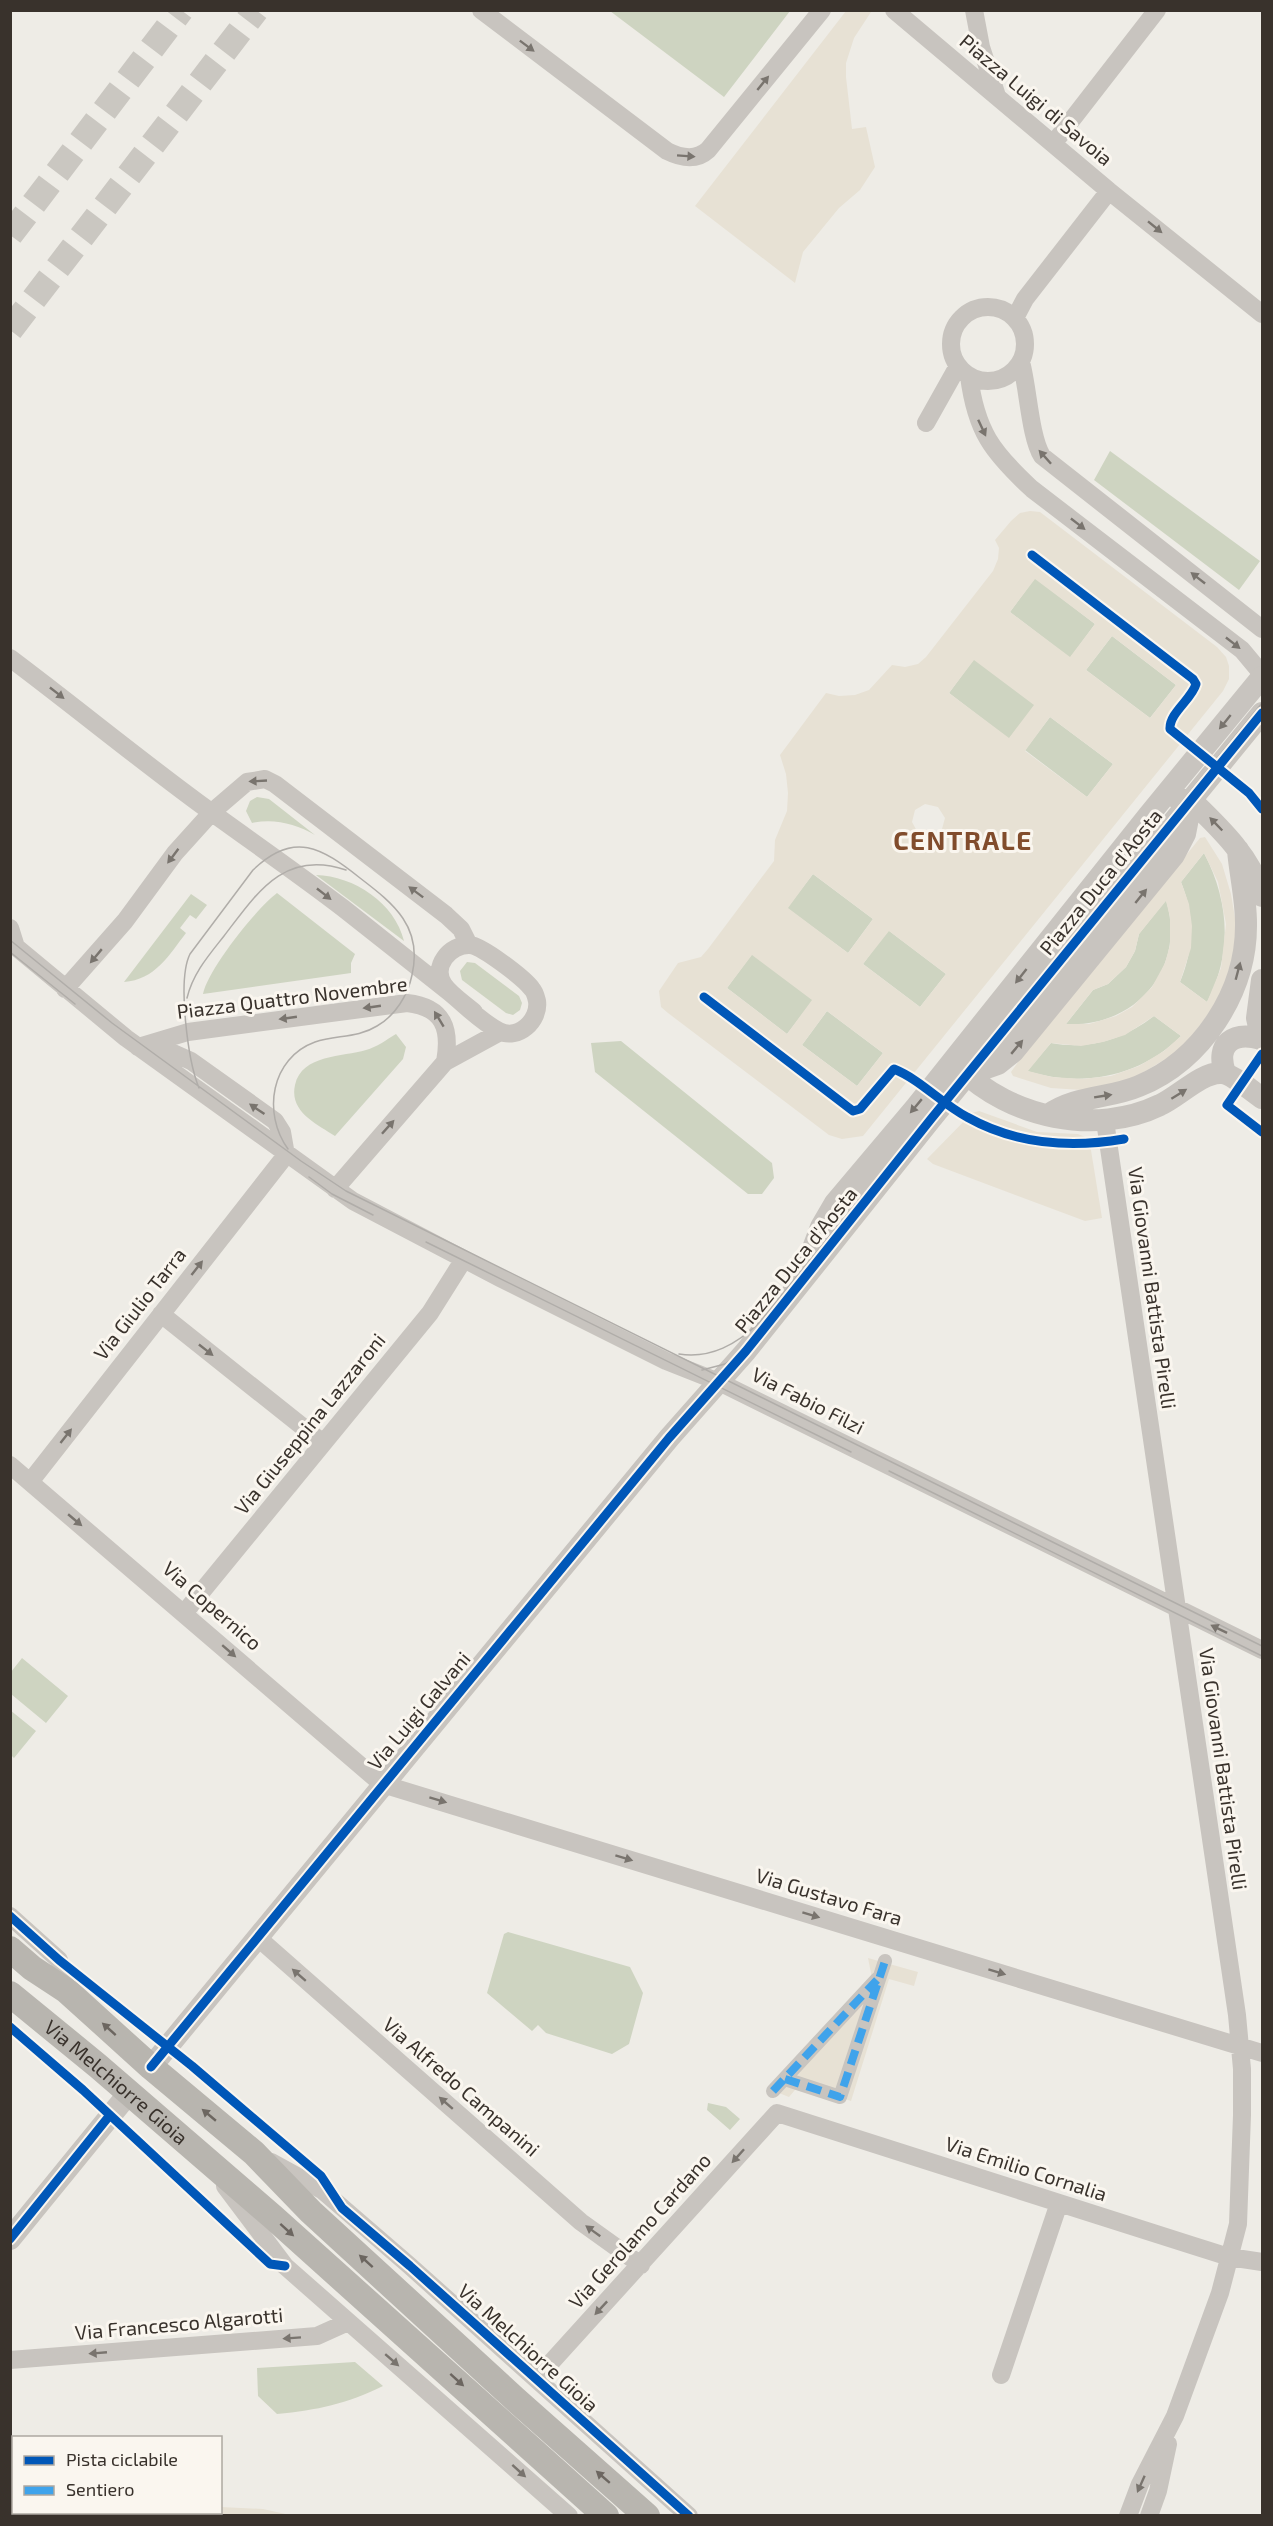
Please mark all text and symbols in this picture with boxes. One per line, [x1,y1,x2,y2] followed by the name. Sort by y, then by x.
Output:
[956,28,1118,170] street label: Piazza Luigi di Savoia
[519,40,534,52] one-way arrow
[756,75,769,91] one-way arrow
[677,151,696,160] one-way arrow
[1147,221,1162,233] one-way arrow
[977,420,986,437] one-way arrow
[1039,450,1052,465] one-way arrow
[1071,518,1086,530] one-way arrow
[1190,571,1206,584] one-way arrow
[1225,637,1240,649] one-way arrow
[49,687,65,700] one-way arrow
[1219,714,1232,730] one-way arrow
[248,777,267,786] one-way arrow
[1034,804,1166,959] street label: Piazza Duca d'Aosta
[1209,816,1223,831] one-way arrow
[893,824,1033,855] district label: CENTRALE
[167,848,180,864] one-way arrow
[408,886,424,898] one-way arrow
[317,888,332,900] one-way arrow
[1134,888,1147,904] one-way arrow
[90,948,103,963] one-way arrow
[1233,962,1243,980] one-way arrow
[1015,969,1027,984] one-way arrow
[175,971,409,1023] street label: Piazza Quattro Novembre
[362,1002,381,1011] one-way arrow
[434,1011,445,1027] one-way arrow
[279,1014,298,1023] one-way arrow
[1010,1040,1023,1055] one-way arrow
[1171,1089,1187,1100] one-way arrow
[1093,1091,1112,1100] one-way arrow
[910,1099,923,1114] one-way arrow
[248,1103,265,1114] one-way arrow
[381,1120,394,1135] one-way arrow
[1124,1165,1182,1411] street label: Via Giovanni Battista Pirelli
[729,1182,861,1337] street label: Piazza Duca d'Aosta
[88,1243,190,1364] street label: Via Giulio Tarra
[190,1260,202,1275] one-way arrow
[229,1328,390,1519] street label: Via Giuseppina Lazzaroni
[199,1344,214,1356] one-way arrow
[748,1362,869,1439] street label: Via Fabio Filzi
[59,1428,72,1444] one-way arrow
[67,1513,83,1526] one-way arrow
[158,1556,267,1655] street label: Via Copernico
[1211,1624,1228,1633] one-way arrow
[221,1644,236,1657] one-way arrow
[362,1646,475,1774] street label: Via Luigi Galvani
[1195,1646,1253,1892] street label: Via Giovanni Battista Pirelli
[429,1796,447,1806] one-way arrow
[615,1854,633,1863] one-way arrow
[753,1862,905,1930] street label: Via Gustavo Fara
[802,1911,820,1920] one-way arrow
[291,1968,307,1981] one-way arrow
[988,1968,1006,1978] one-way arrow
[379,2012,545,2161] street label: Via Alfredo Campanini
[40,2014,193,2149] street label: Via Melchiorre Gioia
[102,2023,117,2036] one-way arrow
[438,2096,453,2110] one-way arrow
[201,2109,217,2122] one-way arrow
[943,2131,1110,2205] street label: Via Emilio Cornalia
[563,2148,715,2313] street label: Via Gerolamo Cardano
[731,2149,745,2164] one-way arrow
[279,2223,294,2236] one-way arrow
[585,2225,601,2237] one-way arrow
[359,2255,374,2268] one-way arrow
[454,2278,604,2417] street label: Via Melchiorre Gioia
[595,2300,608,2315] one-way arrow
[74,2302,284,2344] street label: Via Francesco Algarotti
[283,2333,302,2342] one-way arrow
[88,2348,107,2358] one-way arrow
[384,2353,399,2366] one-way arrow
[449,2373,464,2387] one-way arrow
[12,2436,222,2514] legend
[66,2448,178,2470] text: Pista ciclabile
[511,2464,526,2477] one-way arrow
[596,2471,611,2484] one-way arrow
[1136,2475,1146,2493] one-way arrow
[66,2478,134,2500] text: Sentiero

